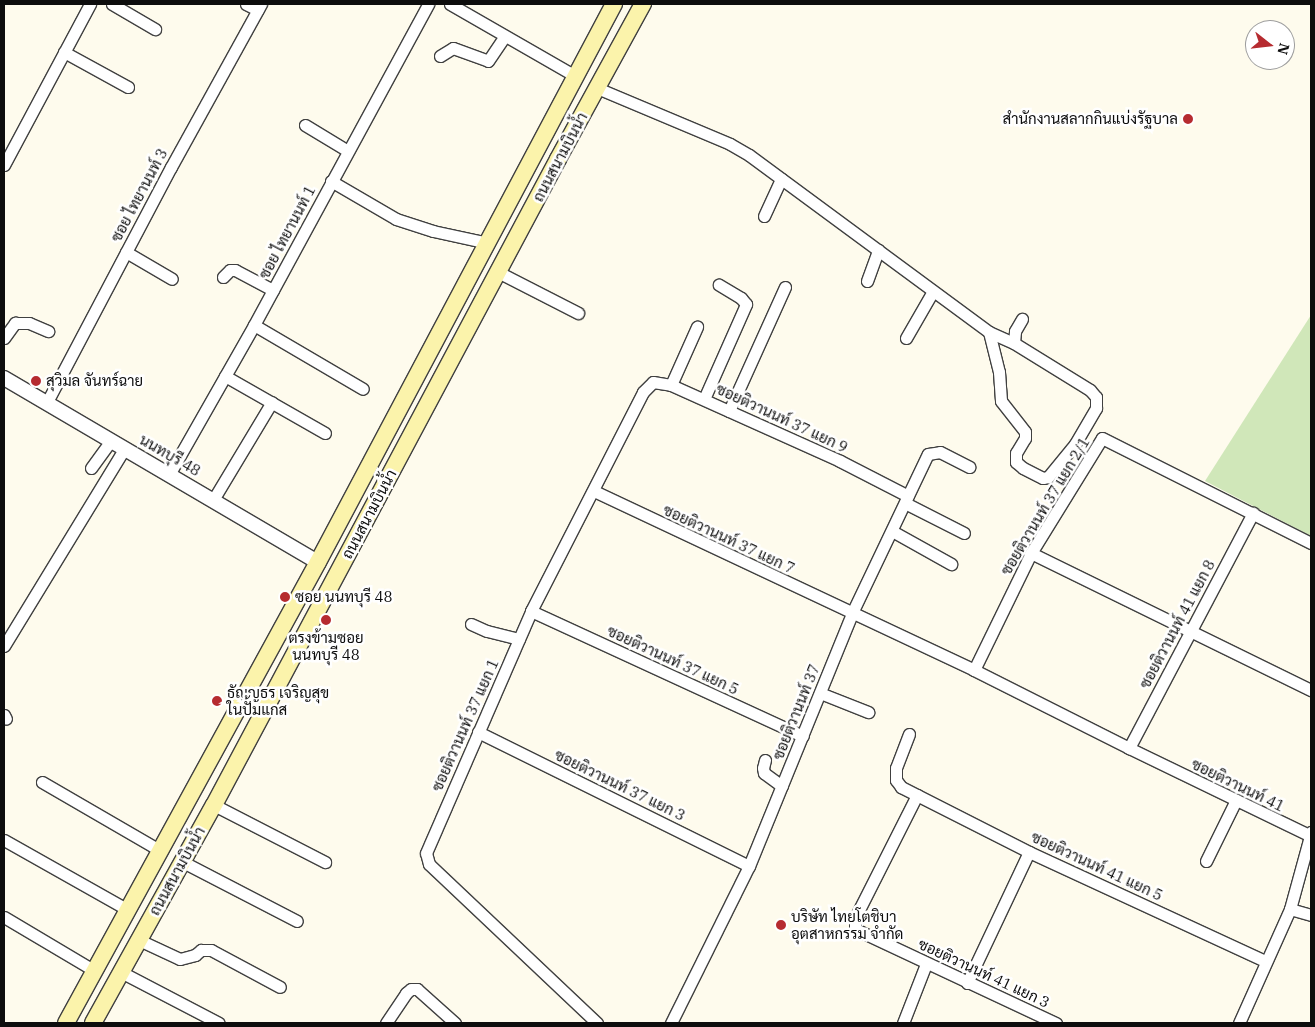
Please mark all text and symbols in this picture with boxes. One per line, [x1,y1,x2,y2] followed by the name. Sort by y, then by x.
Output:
[1245,20,1295,70] north arrow
[1273,41,1294,57] text: N
[529,109,591,205] street label: ถนนสนามบินน้ำ
[1003,110,1178,128] place label: สำนักงานสลากกินแบ่งรัฐบาล
[1182,113,1194,125] marker: สำนักงานสลากกินแบ่งรัฐบาล
[107,145,171,245] street label: ซอย ไทยานนท์ 3
[255,182,319,282] street label: ซอย ไทยานนท์ 1
[46,372,143,390] place label: สุวิมล จันทร์ฉาย
[30,375,42,387] marker: สุวิมล จันทร์ฉาย
[713,380,851,456] street label: ซอยติวานนท์ 37 แยก 9
[136,430,204,480] street label: นนทบุรี 48
[997,434,1093,578] street label: ซอยติวานนท์ 37 แยก 2/1
[338,466,400,562] street label: ถนนสนามบินน้ำ
[660,501,798,577] street label: ซอยติวานนท์ 37 แยก 7
[1135,557,1219,691] street label: ซอยติวานนท์ 41 แยก 8
[295,588,392,606] place label: ซอย นนทบุรี 48
[279,591,291,603] marker: ซอย นนทบุรี 48
[320,614,332,626] marker: ตรงข้ามซอย นนทบุรี 48
[604,622,742,698] street label: ซอยติวานนท์ 37 แยก 5
[288,628,364,663] place label: ตรงข้ามซอย นนทบุรี 48
[428,656,502,794] street label: ซอยติวานนท์ 37 แยก 1
[769,662,823,762] street label: ซอยติวานนท์ 37
[227,683,329,718] place label: ธัญญธร เจริญสุข ในปั้มแกส
[211,695,223,707] marker: ธัญญธร เจริญสุข ในปั้มแกส
[552,746,688,824] street label: ซอยติวานนท์ 37 แยก 3
[1189,755,1287,815] street label: ซอยติวานนท์ 41
[145,824,209,918] street label: ถนนสนามบินน้ำ
[1028,828,1166,904] street label: ซอยติวานนท์ 41 แยก 5
[791,907,903,942] place label: บริษัท ไทยโตชิบา อุตสาหกรรม จำกัด
[775,919,787,931] marker: บริษัท ไทยโตชิบา อุตสาหกรรม จำกัด
[915,935,1053,1011] street label: ซอยติวานนท์ 41 แยก 3

